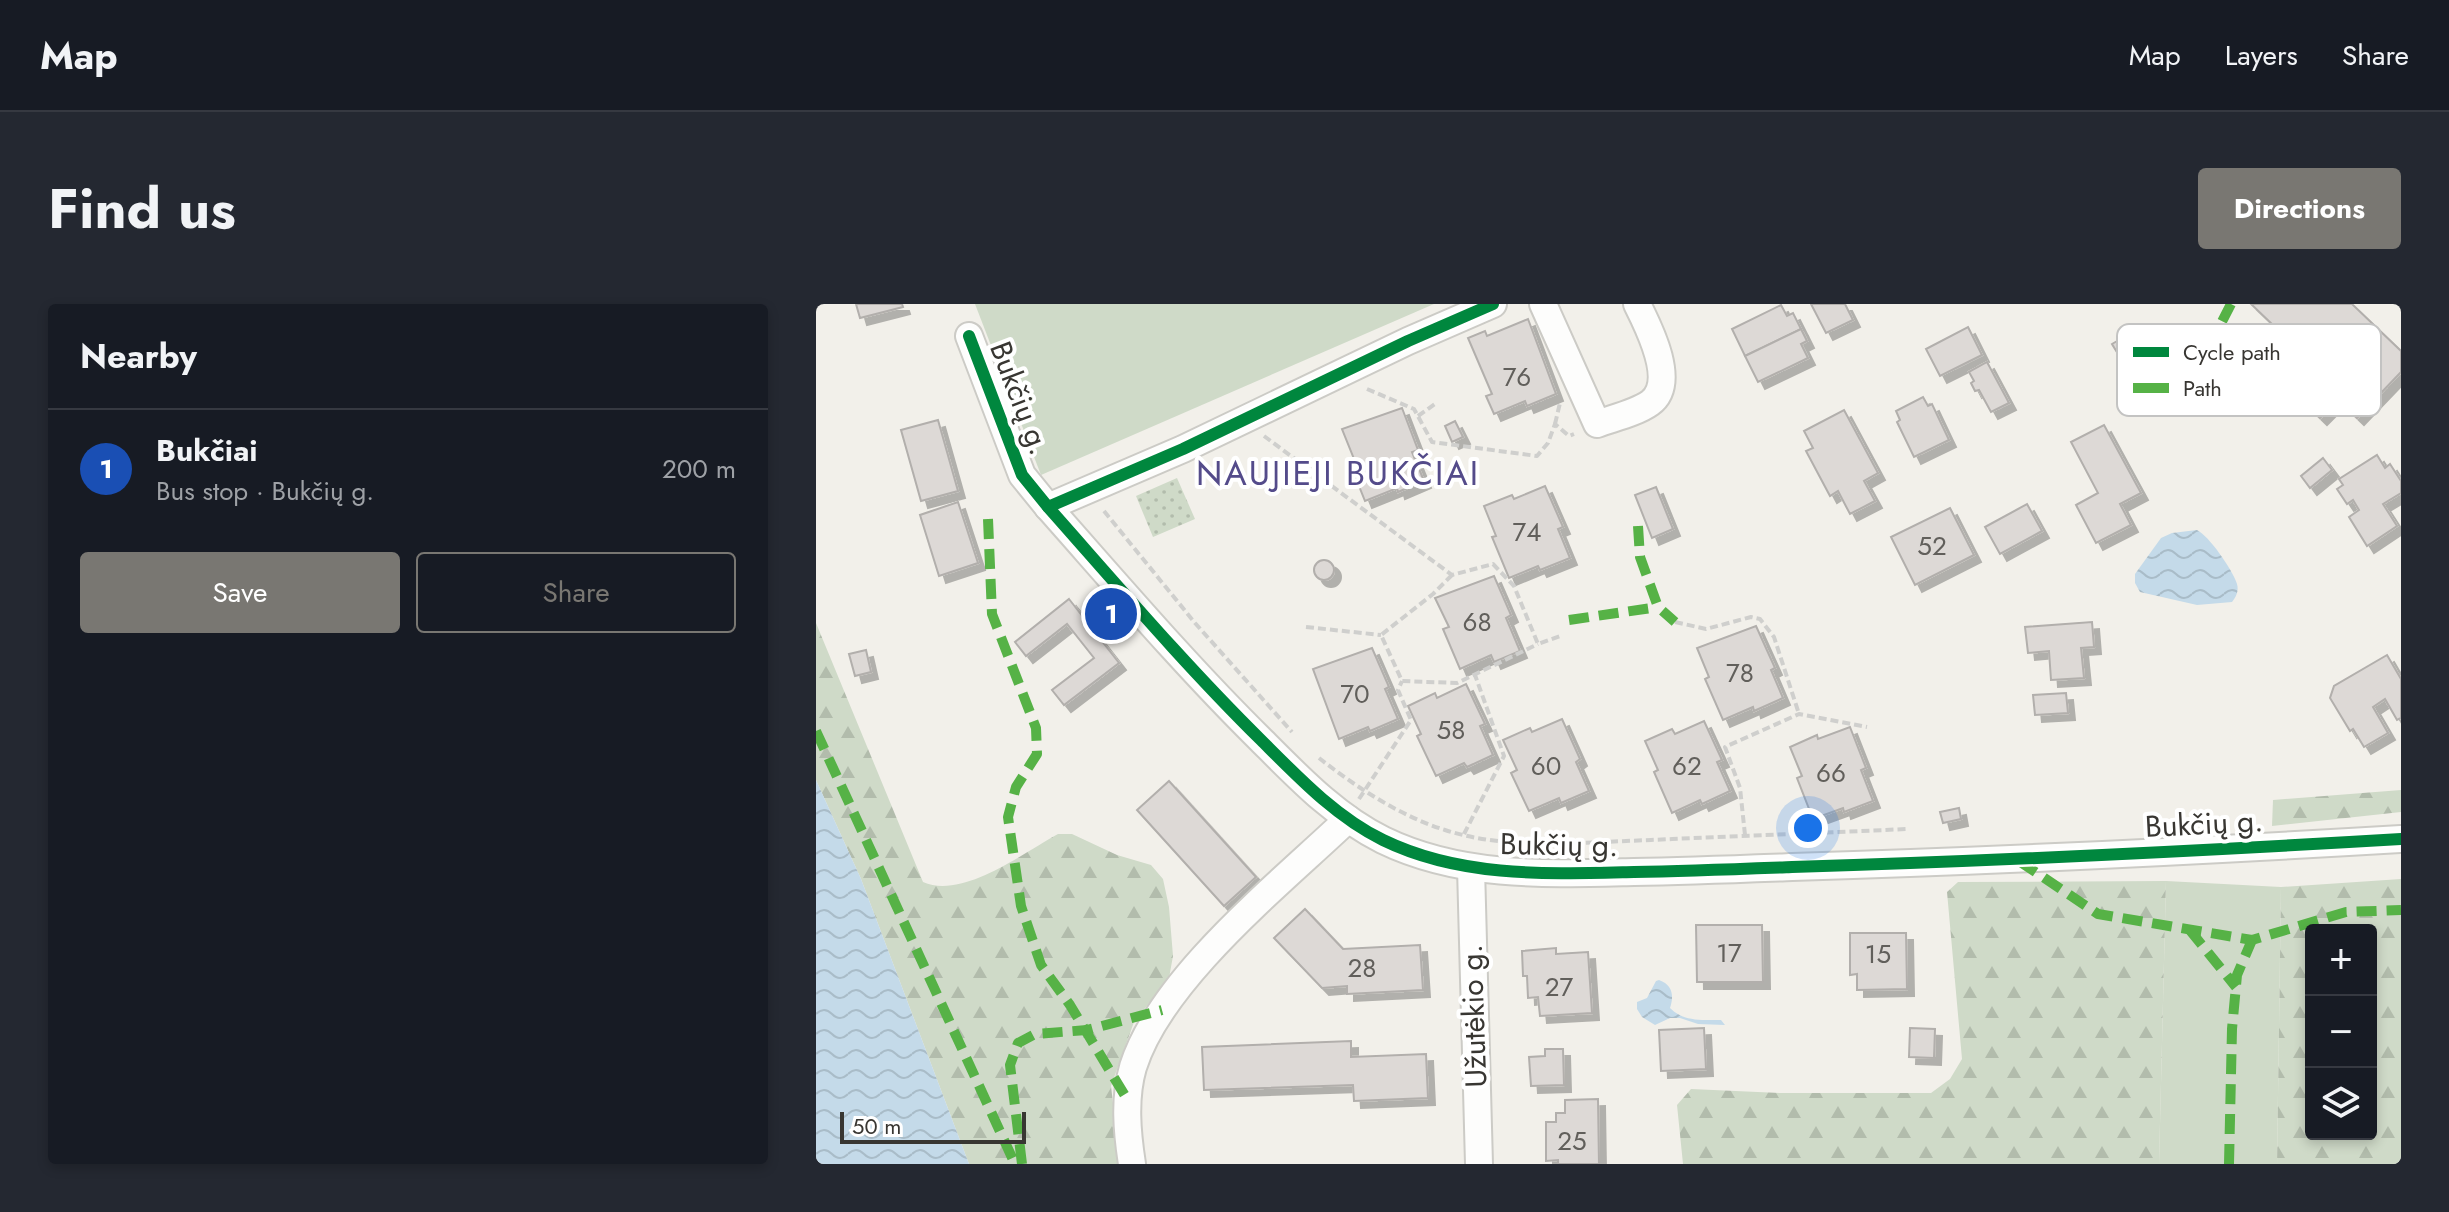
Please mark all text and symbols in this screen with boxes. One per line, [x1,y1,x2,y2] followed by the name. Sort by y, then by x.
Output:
[40,28,118,83] text: Map
[2129,35,2181,76] text: Map
[2225,35,2298,76] text: Layers
[2342,35,2409,76] text: Share
[48,168,236,249] text: Find us
[2198,168,2401,249] button: Directions
[2117,324,2381,416] legend
[80,332,197,381] text: Nearby
[979,335,1062,461] street label: Bukčių g.
[2183,336,2281,368] text: Cycle path
[1503,358,1531,396] house number: 76
[2183,372,2222,404] text: Path
[156,429,258,472] text: Bukčiai
[1196,449,1480,498] district label: NAUJIEJI BUKČIAI
[99,450,113,488] text: 1
[662,450,736,488] text: 200 m
[156,472,374,510] text: Bus stop · Bukčių g.
[1513,513,1541,551] house number: 74
[1917,527,1947,565] house number: 52
[80,552,400,633] button: Save
[416,552,736,633] button: Share
[1085,584,1137,644] pin: 1
[1462,603,1492,641] house number: 68
[1726,654,1754,692] house number: 78
[1340,675,1370,713] house number: 70
[1437,711,1465,749] house number: 58
[1531,747,1561,785] house number: 60
[1672,747,1702,785] house number: 62
[1816,754,1846,792] house number: 66
[2144,799,2264,848] street label: Bukčių g.
[1788,808,1828,848] your location
[1500,822,1618,867] street label: Bukčių g.
[2305,924,2377,1140] map controls
[2305,924,2377,996] button: +
[1716,934,1742,972] house number: 17
[1865,935,1891,973] house number: 15
[1450,944,1497,1088] street label: Užutėkio g.
[1348,949,1377,987] house number: 28
[1545,968,1574,1006] house number: 27
[2305,996,2377,1068] button: −
[2305,1068,2377,1140] button: layers
[840,1108,1026,1144] scale bar
[852,1110,901,1142] text: 50 m
[1557,1122,1587,1160] house number: 25

